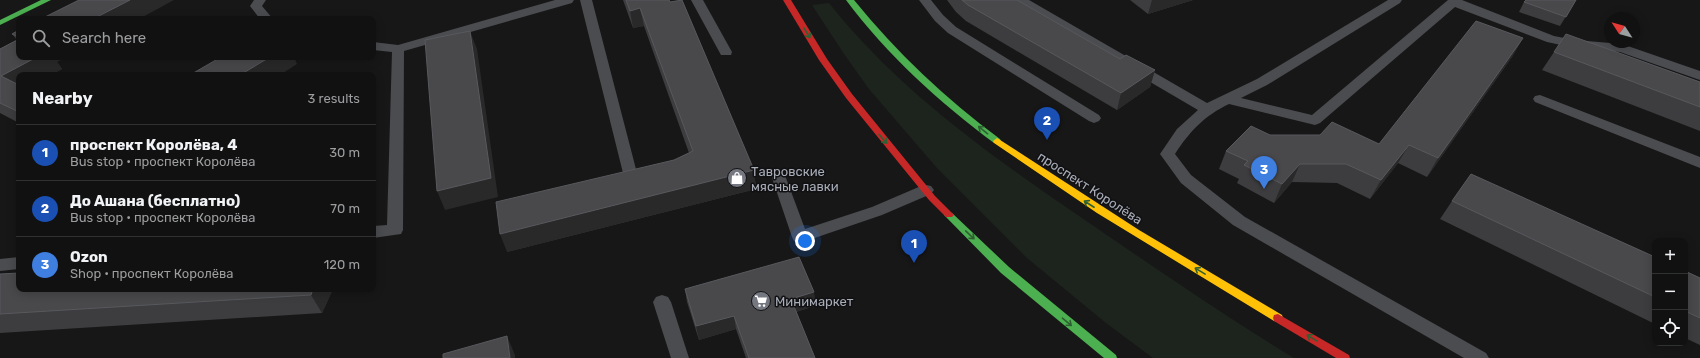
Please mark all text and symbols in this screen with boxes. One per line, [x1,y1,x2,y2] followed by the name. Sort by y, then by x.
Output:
[1604,12,1640,48] north arrow
[16,16,376,60] search box
[30,27,52,49] icon: search
[804,27,812,39] one-way arrow
[62,29,146,47] text: Search here
[32,88,93,108] text: Nearby
[308,91,360,106] text: 3 results
[1034,107,1060,140] pin: 2
[977,125,988,134] one-way arrow
[878,134,887,144] one-way arrow
[70,136,237,154] text: проспект Королёва, 4
[42,145,48,160] text: 1
[329,145,360,160] text: 30 m
[1035,149,1145,227] street label: проспект Королёва
[70,154,256,169] text: Bus stop · проспект Королёва
[1251,156,1277,189] pin: 3
[751,164,839,194] place label: Тавровские мясные лавки
[726,167,748,189] shop icon: Тавровские мясные лавки
[70,192,240,210] text: До Ашана (бесплатно)
[1084,200,1095,208] one-way arrow
[41,201,49,216] text: 2
[330,201,360,216] text: 70 m
[70,210,256,225] text: Bus stop · проспект Королёва
[901,230,927,263] pin: 1
[965,230,975,240] one-way arrow
[795,231,815,251] your location
[1652,238,1688,346] map controls
[1652,238,1688,274] button: +
[70,248,108,266] text: Ozon
[41,257,49,272] text: 3
[324,257,360,272] text: 120 m
[70,266,234,281] text: Shop · проспект Королёва
[1194,267,1206,275] one-way arrow
[1652,274,1688,310] button: −
[750,290,772,312] supermarket icon: Минимаркет
[775,294,854,309] place label: Минимаркет
[1652,310,1688,346] button: locate
[1061,317,1072,326] one-way arrow
[1307,334,1318,342] one-way arrow

